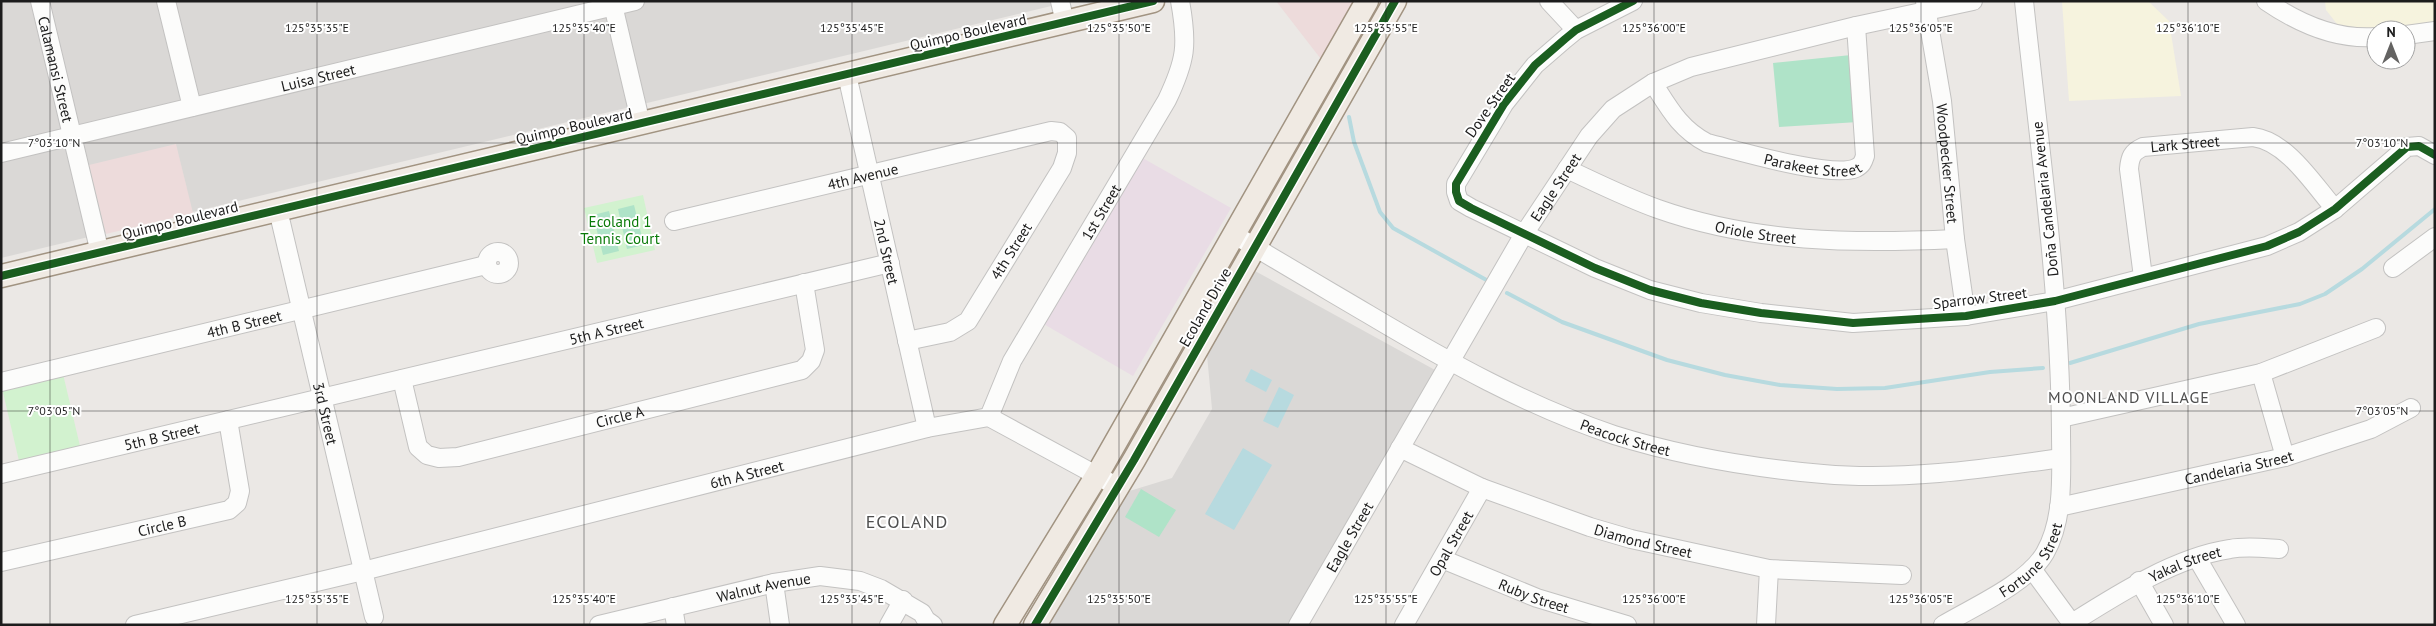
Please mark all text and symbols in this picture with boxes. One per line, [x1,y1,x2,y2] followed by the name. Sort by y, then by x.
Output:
[908,9,1028,55] street label: Quimpo Boulevard
[34,14,78,124] street label: Calamansi Street
[285,20,349,35] text: 125°35'35"E
[552,20,616,35] text: 125°35'40"E
[820,20,884,35] text: 125°35'45"E
[1087,20,1151,35] text: 125°35'50"E
[1354,20,1418,35] text: 125°35'55"E
[1622,20,1686,35] text: 125°36'00"E
[1889,20,1953,35] text: 125°36'05"E
[2156,20,2220,35] text: 125°36'10"E
[2366,20,2416,70] north arrow
[2386,23,2396,41] text: N
[279,59,357,95] street label: Luisa Street
[1461,69,1519,141] street label: Dove Street
[1933,102,1963,224] street label: Woodpecker Street
[514,103,634,149] street label: Quimpo Boulevard
[2027,120,2063,278] street label: Doña Candelaria Avenue
[2150,131,2220,156] street label: Lark Street
[28,135,80,150] text: 7°03'10"N
[2356,135,2408,150] text: 7°03'10"N
[1526,149,1585,225] street label: Eagle Street
[1762,149,1865,180] street label: Parakeet Street
[826,158,900,194] street label: 4th Avenue
[1077,180,1125,243] street label: 1st Street
[120,196,240,244] street label: Quimpo Boulevard
[580,212,660,248] park label: Ecoland 1 Tennis Court
[1713,216,1797,247] street label: Oriole Street
[870,217,904,286] street label: 2nd Street
[986,219,1036,283] street label: 4th Street
[1175,264,1235,350] street label: Ecoland Drive
[1932,283,2028,313] street label: Sparrow Street
[205,305,284,342] street label: 4th B Street
[567,312,645,348] street label: 5th A Street
[309,380,343,447] street label: 3rd Street
[2048,387,2210,407] district label: MOONLAND VILLAGE
[594,401,646,431] street label: Circle A
[28,403,80,418] text: 7°03'05"N
[2356,403,2408,418] text: 7°03'05"N
[1578,414,1672,460] street label: Peacock Street
[122,418,201,454] street label: 5th B Street
[2183,446,2295,488] street label: Candelaria Street
[708,455,786,492] street label: 6th A Street
[1321,498,1377,575] street label: Eagle Street
[1424,507,1477,580] street label: Opal Street
[866,510,948,533] district label: ECOLAND
[136,511,188,540] street label: Circle B
[1592,519,1694,562] street label: Diamond Street
[1995,521,2066,601] street label: Fortune Street
[2145,541,2223,586] street label: Yakal Street
[715,568,812,606] street label: Walnut Avenue
[1496,574,1571,617] street label: Ruby Street
[285,591,349,606] text: 125°35'35"E
[552,591,616,606] text: 125°35'40"E
[820,591,884,606] text: 125°35'45"E
[1087,591,1151,606] text: 125°35'50"E
[1354,591,1418,606] text: 125°35'55"E
[1622,591,1686,606] text: 125°36'00"E
[1889,591,1953,606] text: 125°36'05"E
[2156,591,2220,606] text: 125°36'10"E

